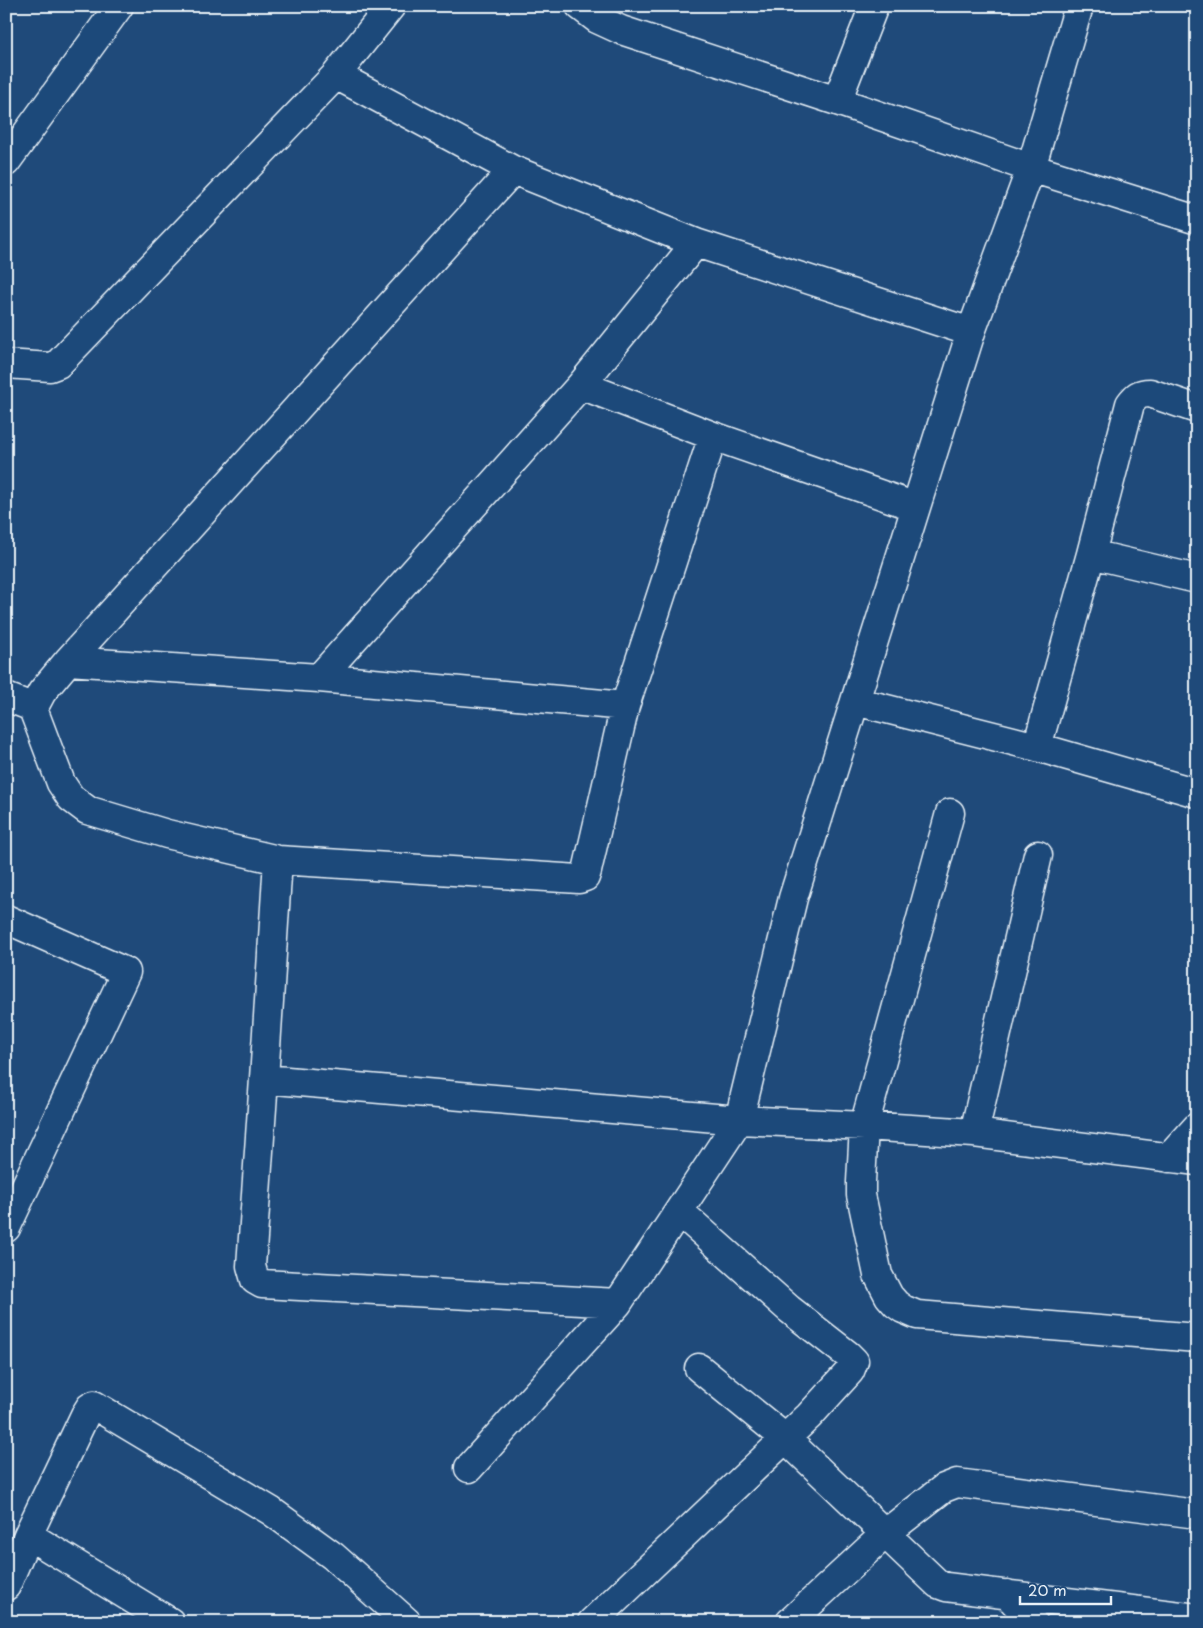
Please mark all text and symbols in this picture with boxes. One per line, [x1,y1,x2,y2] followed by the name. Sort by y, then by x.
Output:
[1020,1573,1112,1605] scale bar
[1028,1578,1067,1601] text: 20 m

